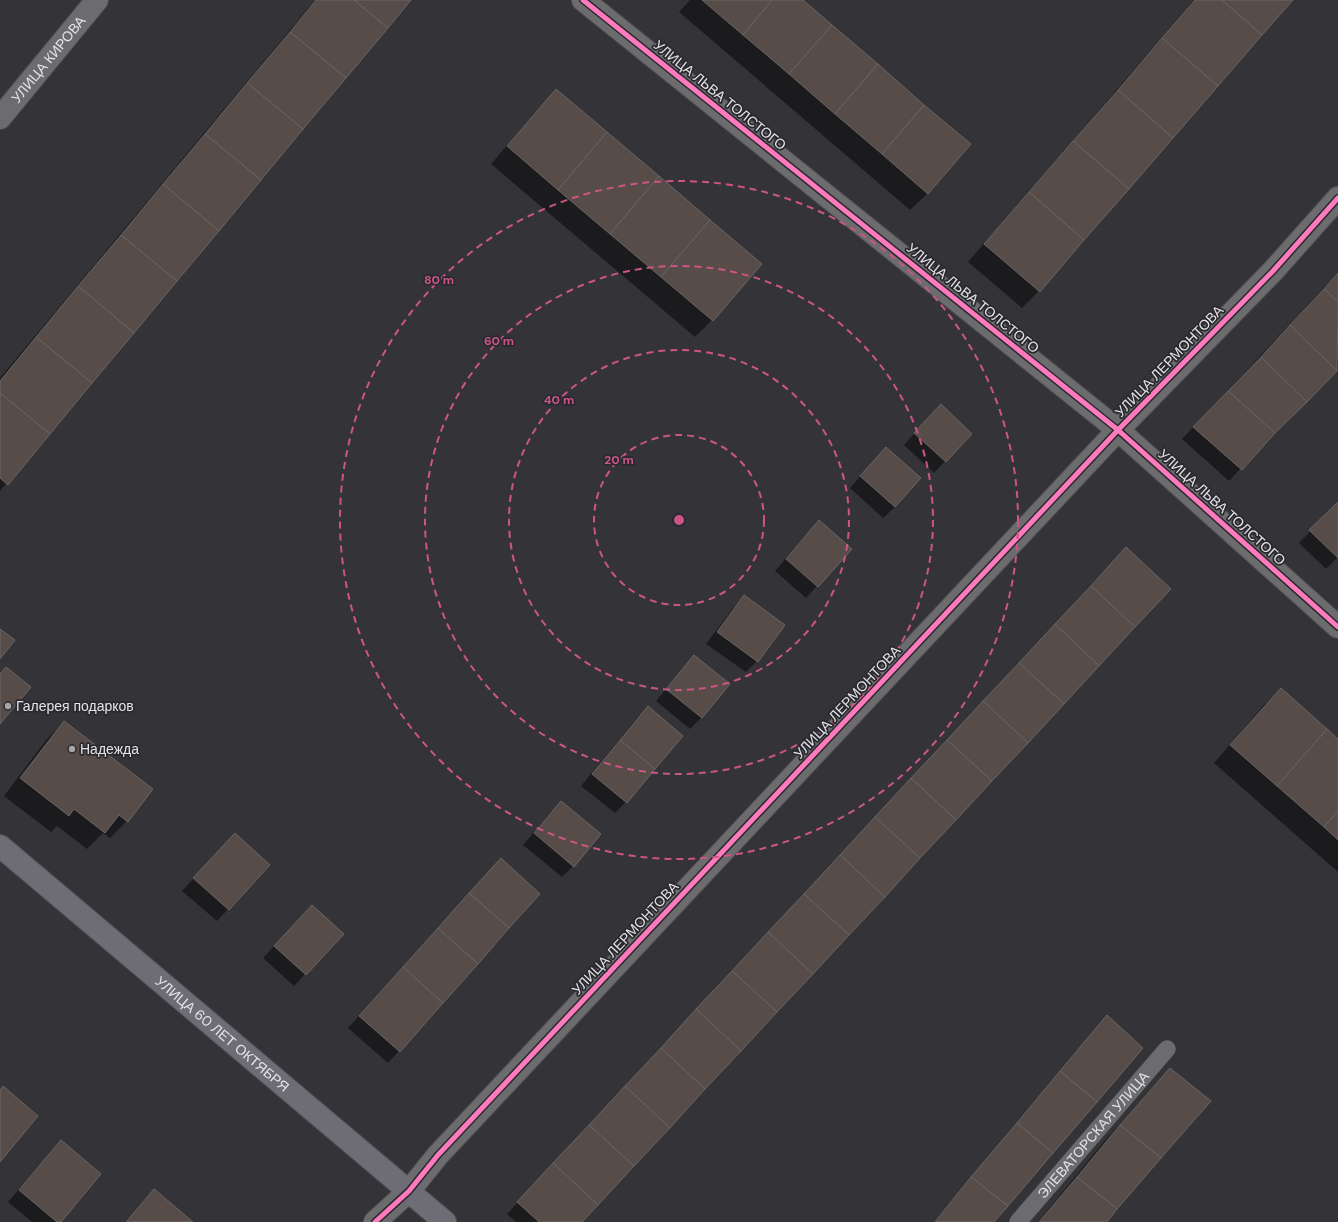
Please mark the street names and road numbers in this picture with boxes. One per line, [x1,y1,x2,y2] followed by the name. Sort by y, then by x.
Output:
[7,12,90,107] street label: УЛИЦА КИРОВА
[650,36,790,154] street label: УЛИЦА ЛЬВА ТОЛСТОГО
[903,239,1043,357] street label: УЛИЦА ЛЬВА ТОЛСТОГО
[1111,301,1228,421] street label: УЛИЦА ЛЕРМОНТОВА
[1155,445,1290,569] street label: УЛИЦА ЛЬВА ТОЛСТОГО
[790,641,905,762] street label: УЛИЦА ЛЕРМОНТОВА
[568,877,683,998] street label: УЛИЦА ЛЕРМОНТОВА
[152,972,293,1095] street label: УЛИЦА 60 ЛЕТ ОКТЯБРЯ
[1033,1067,1153,1202] street label: ЭЛЕВАТОРСКАЯ УЛИЦА

